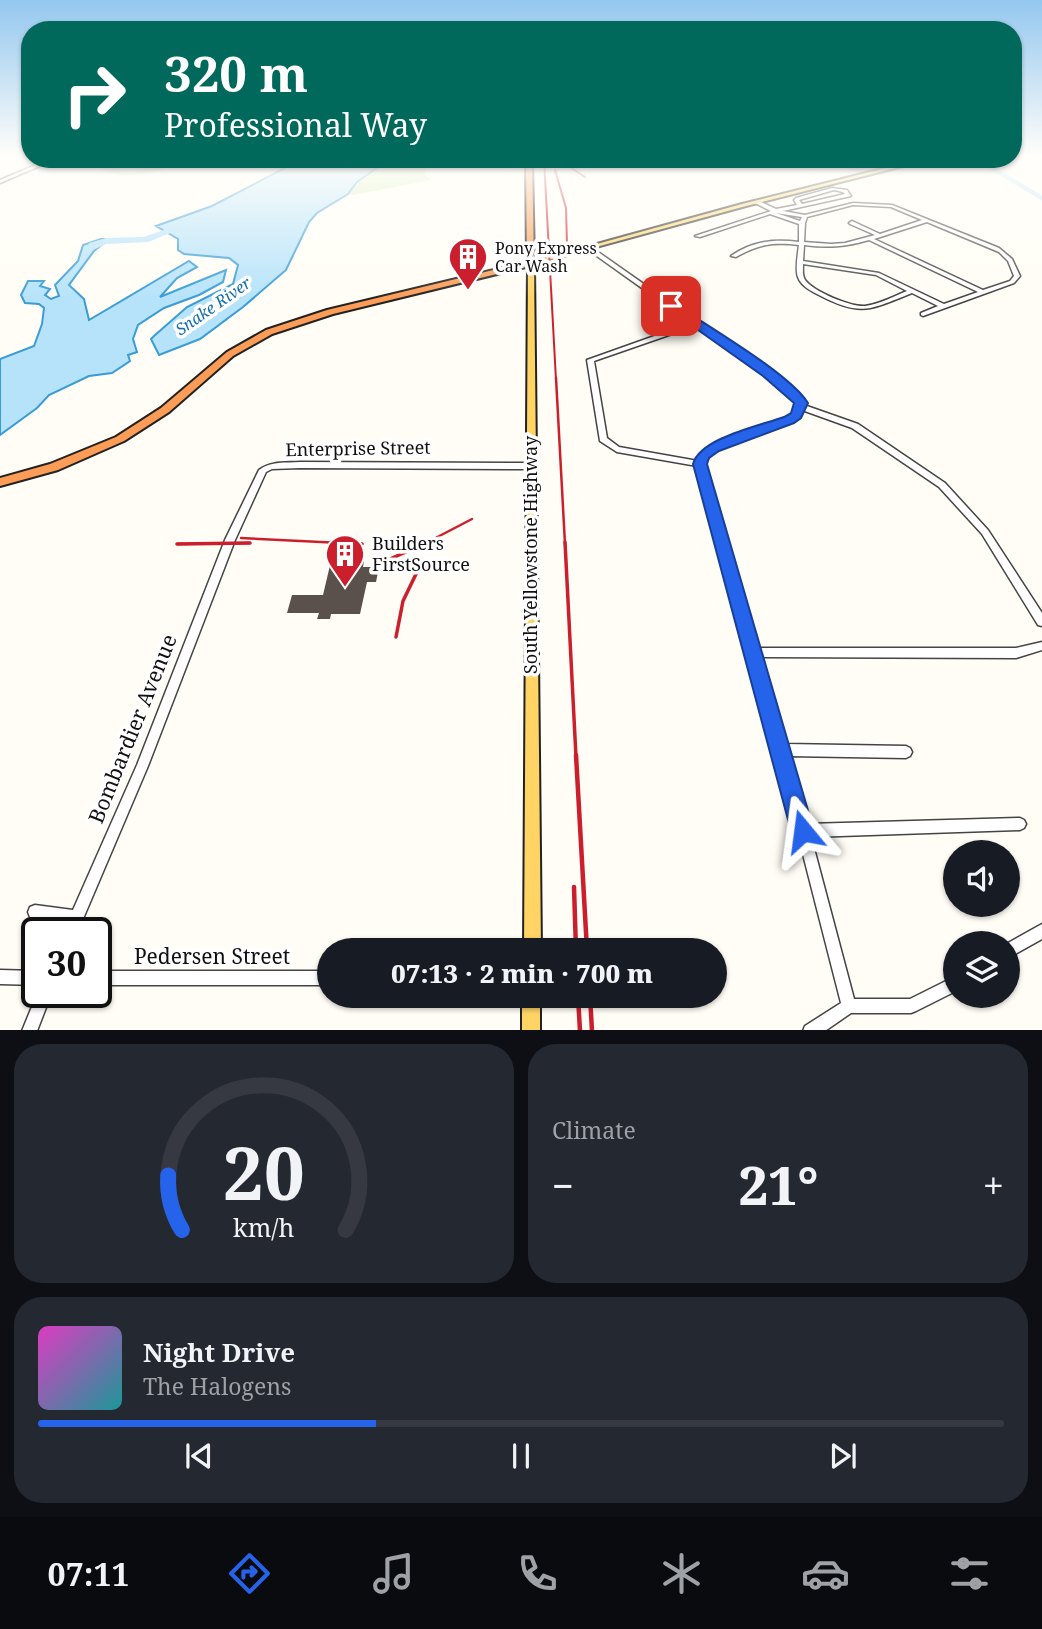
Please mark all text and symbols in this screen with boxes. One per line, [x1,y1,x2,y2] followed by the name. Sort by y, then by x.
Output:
[164,40,308,106] text: 320 m
[49,49,140,140] icon: right
[164,103,427,146] text: Professional Way
[447,236,489,291] building icon: Pony Express Car Wash
[495,237,597,277] place label: Pony Express Car Wash
[171,272,256,340] water label: Snake River
[641,276,701,336] pin
[652,287,690,325] icon: arrive
[285,435,431,461] street label: Enterprise Street
[518,435,542,674] street label: South Yellowstone Highway
[372,531,470,576] place label: Builders FirstSource
[324,533,366,588] building icon: Builders FirstSource
[81,630,183,827] street label: Bombardier Avenue
[766,794,840,868] position arrow
[943,840,1020,1008] map controls
[943,840,1020,917] button: sound
[21,917,112,1008] speed limit sign: 30
[943,931,1020,1008] button: layers
[134,942,290,970] street label: Pedersen Street
[391,955,653,991] text: 07:13 · 2 min · 700 m
[552,1114,636,1146] text: Climate
[223,1122,305,1221] text: 20
[738,1149,818,1220] text: 21°
[552,1159,574,1211] text: −
[983,1159,1004,1211] text: +
[233,1209,295,1243] text: km/h
[143,1334,295,1370] text: Night Drive
[143,1370,291,1402] text: The Halogens
[180,1437,218,1475] icon: previous
[502,1437,540,1475] icon: pause
[824,1437,862,1475] icon: next
[225,1549,274,1598] icon: directions
[369,1549,418,1598] icon: music
[513,1549,562,1598] icon: phone
[657,1549,706,1598] icon: climate
[801,1549,850,1598] icon: car
[945,1549,994,1598] icon: filters
[48,1552,130,1595] text: 07:11

